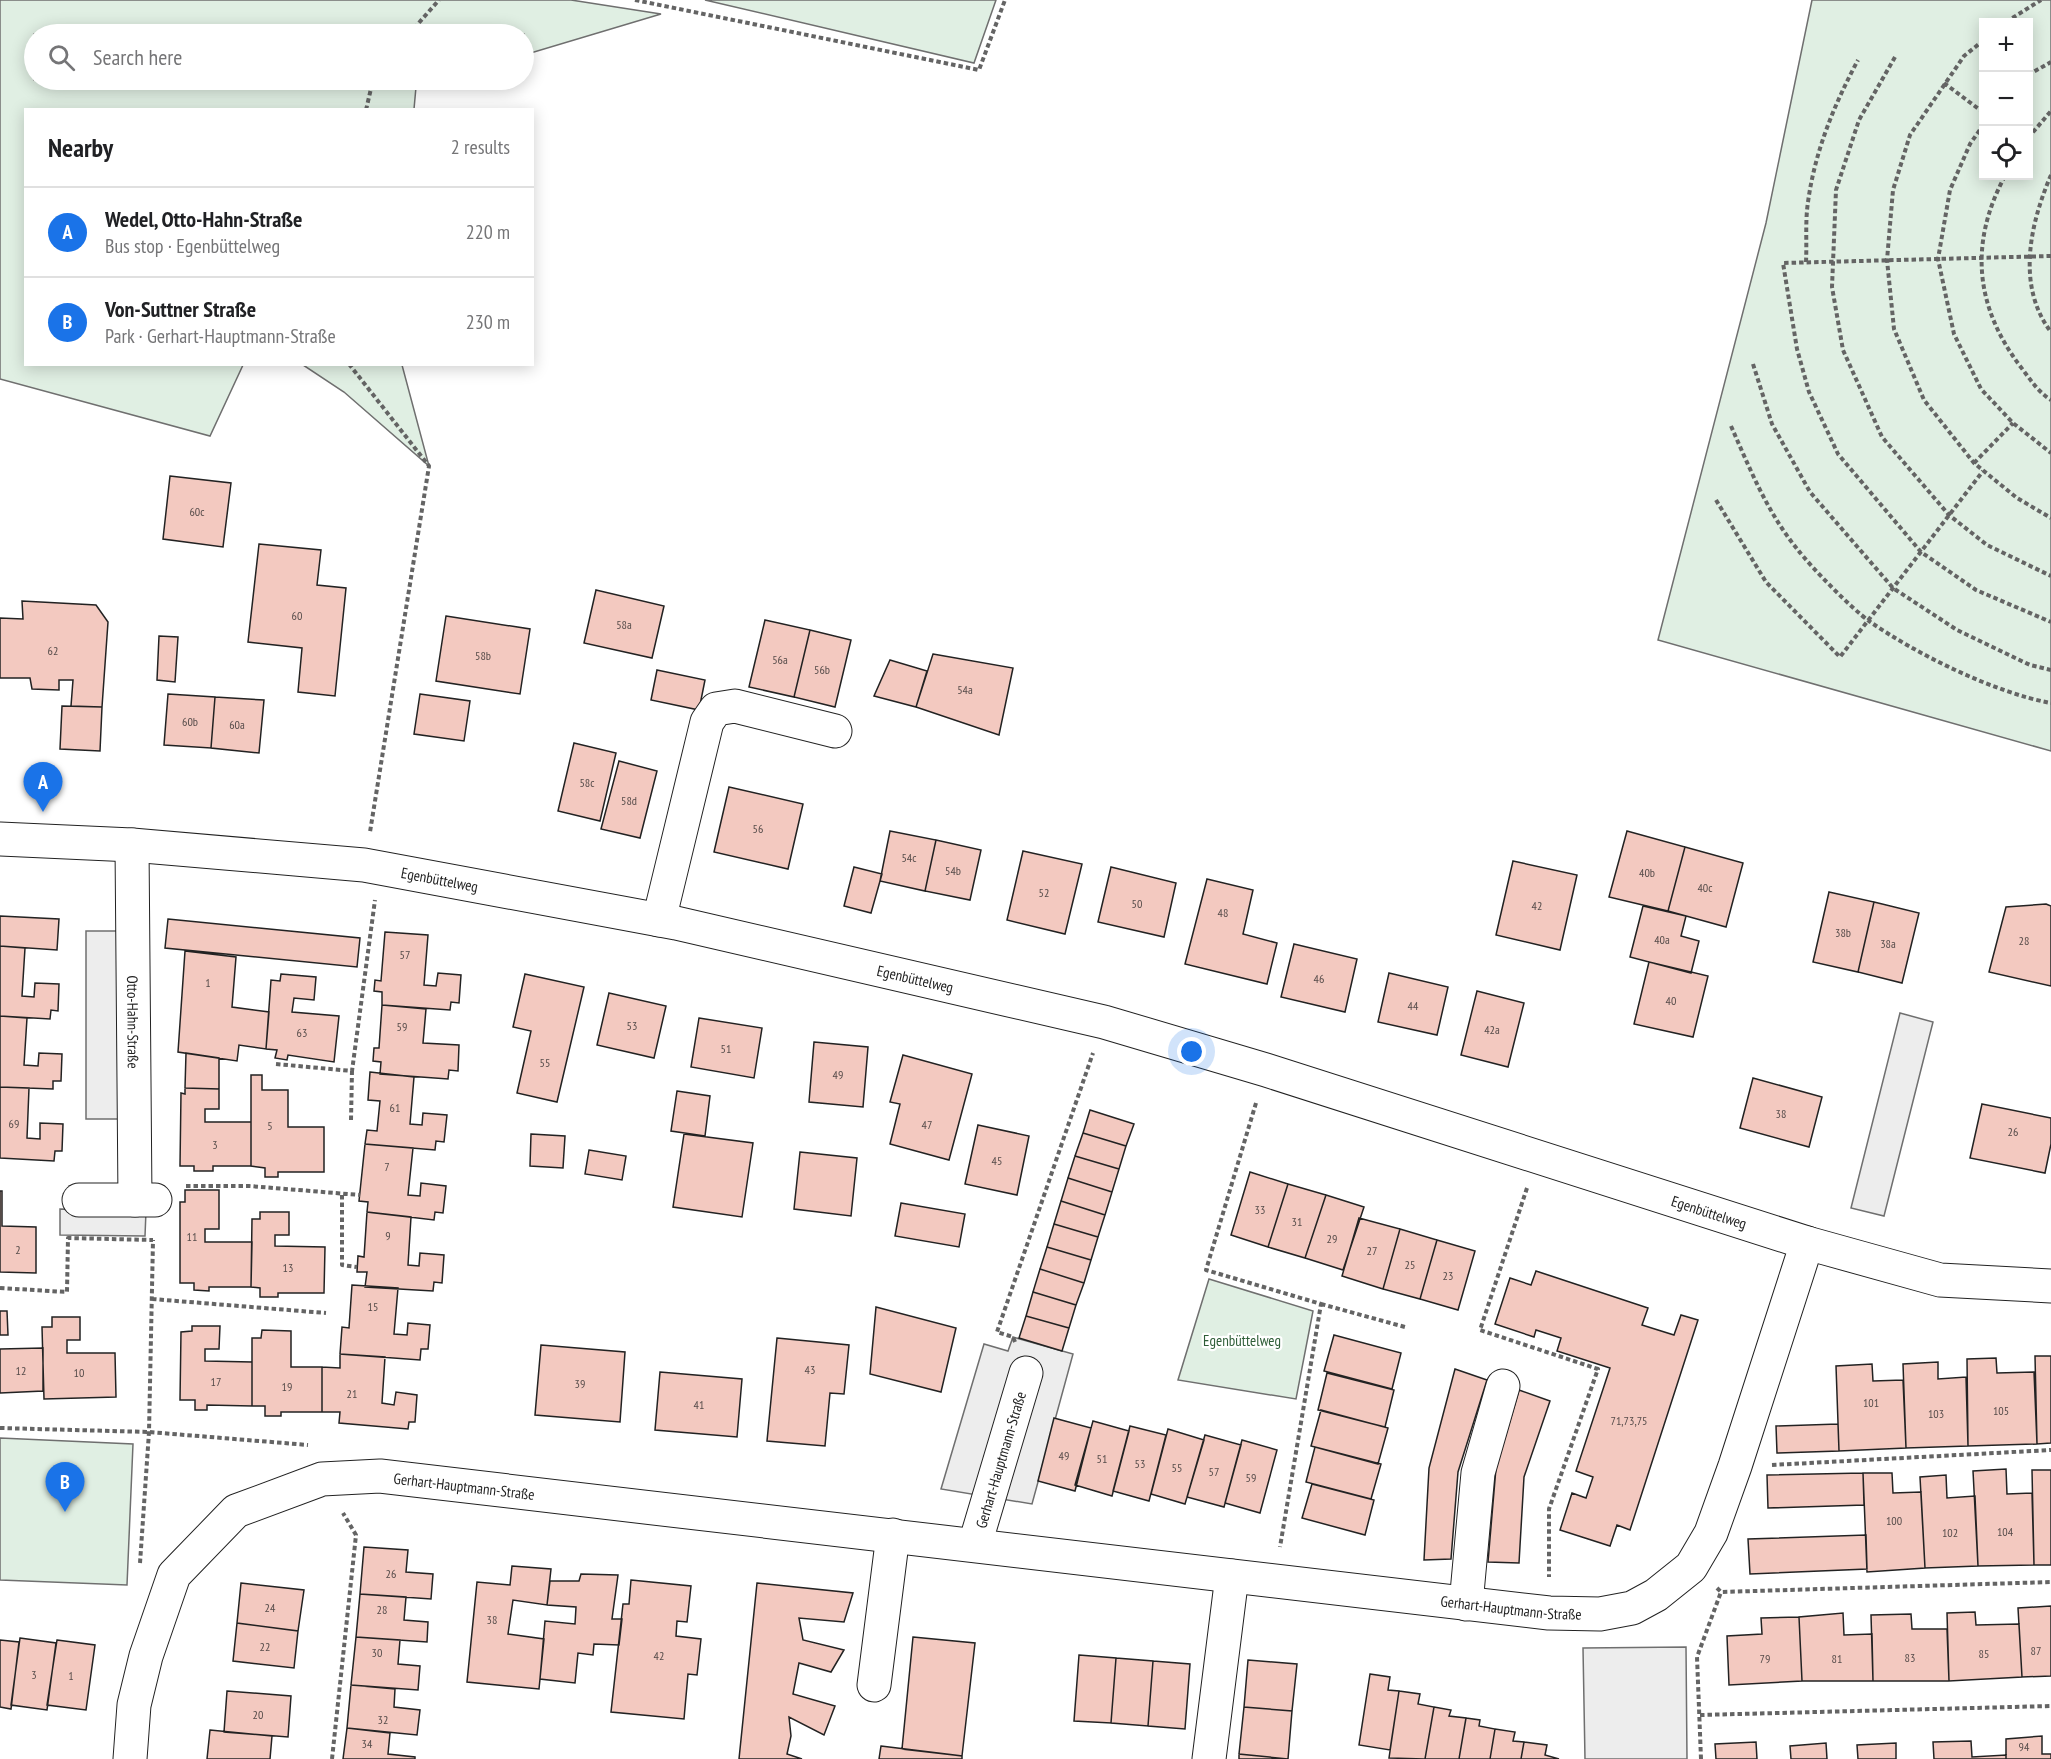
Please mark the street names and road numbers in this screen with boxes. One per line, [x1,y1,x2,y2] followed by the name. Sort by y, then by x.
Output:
[400,863,480,896] street label: Egenbüttelweg
[875,960,955,996] street label: Egenbüttelweg
[124,975,143,1069] street label: Otto-Hahn-Straße
[1669,1191,1749,1233] street label: Egenbüttelweg
[971,1389,1030,1530] street label: Gerhart-Hauptmann-Straße
[393,1468,536,1504] street label: Gerhart-Hauptmann-Straße
[1439,1591,1582,1623] street label: Gerhart-Hauptmann-Straße

